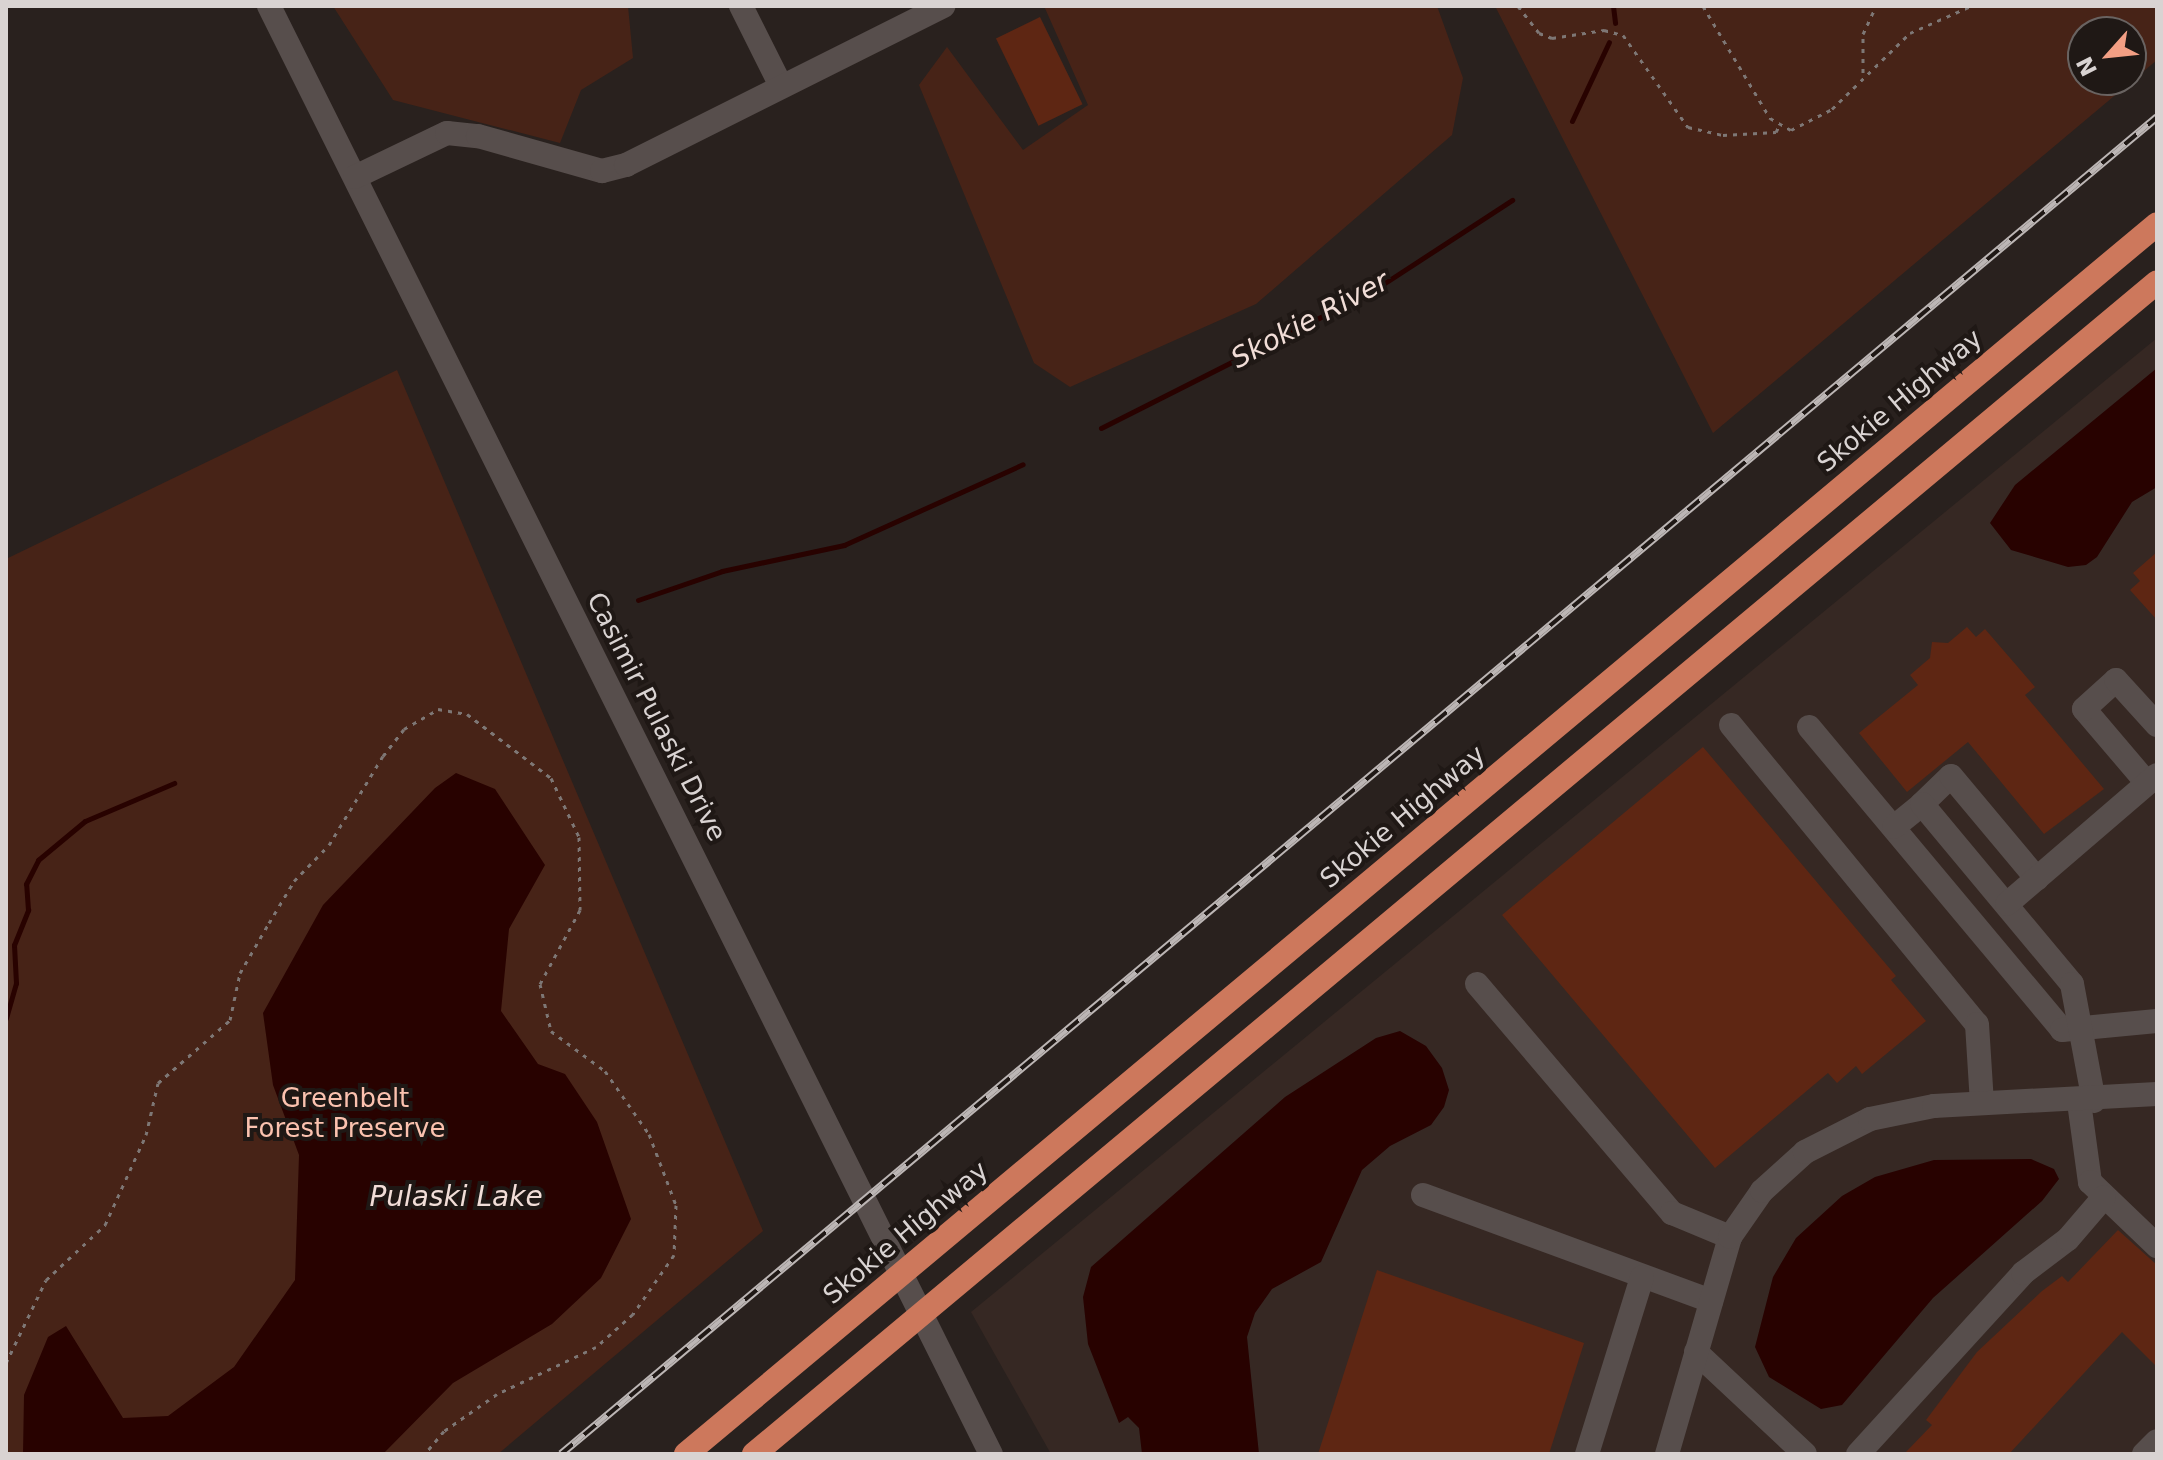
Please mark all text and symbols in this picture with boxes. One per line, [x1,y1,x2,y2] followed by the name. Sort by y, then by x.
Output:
[2067,16,2147,96] north arrow
[2072,52,2102,80] text: N
[1225,264,1395,376] water label: Skokie River
[1811,323,1989,479] street label: Skokie Highway
[580,588,732,846] street label: Casimir Pulaski Drive
[1314,739,1492,895] street label: Skokie Highway
[244,1083,446,1144] park label: Greenbelt Forest Preserve
[817,1155,995,1311] street label: Skokie Highway
[369,1180,543,1214] water label: Pulaski Lake

